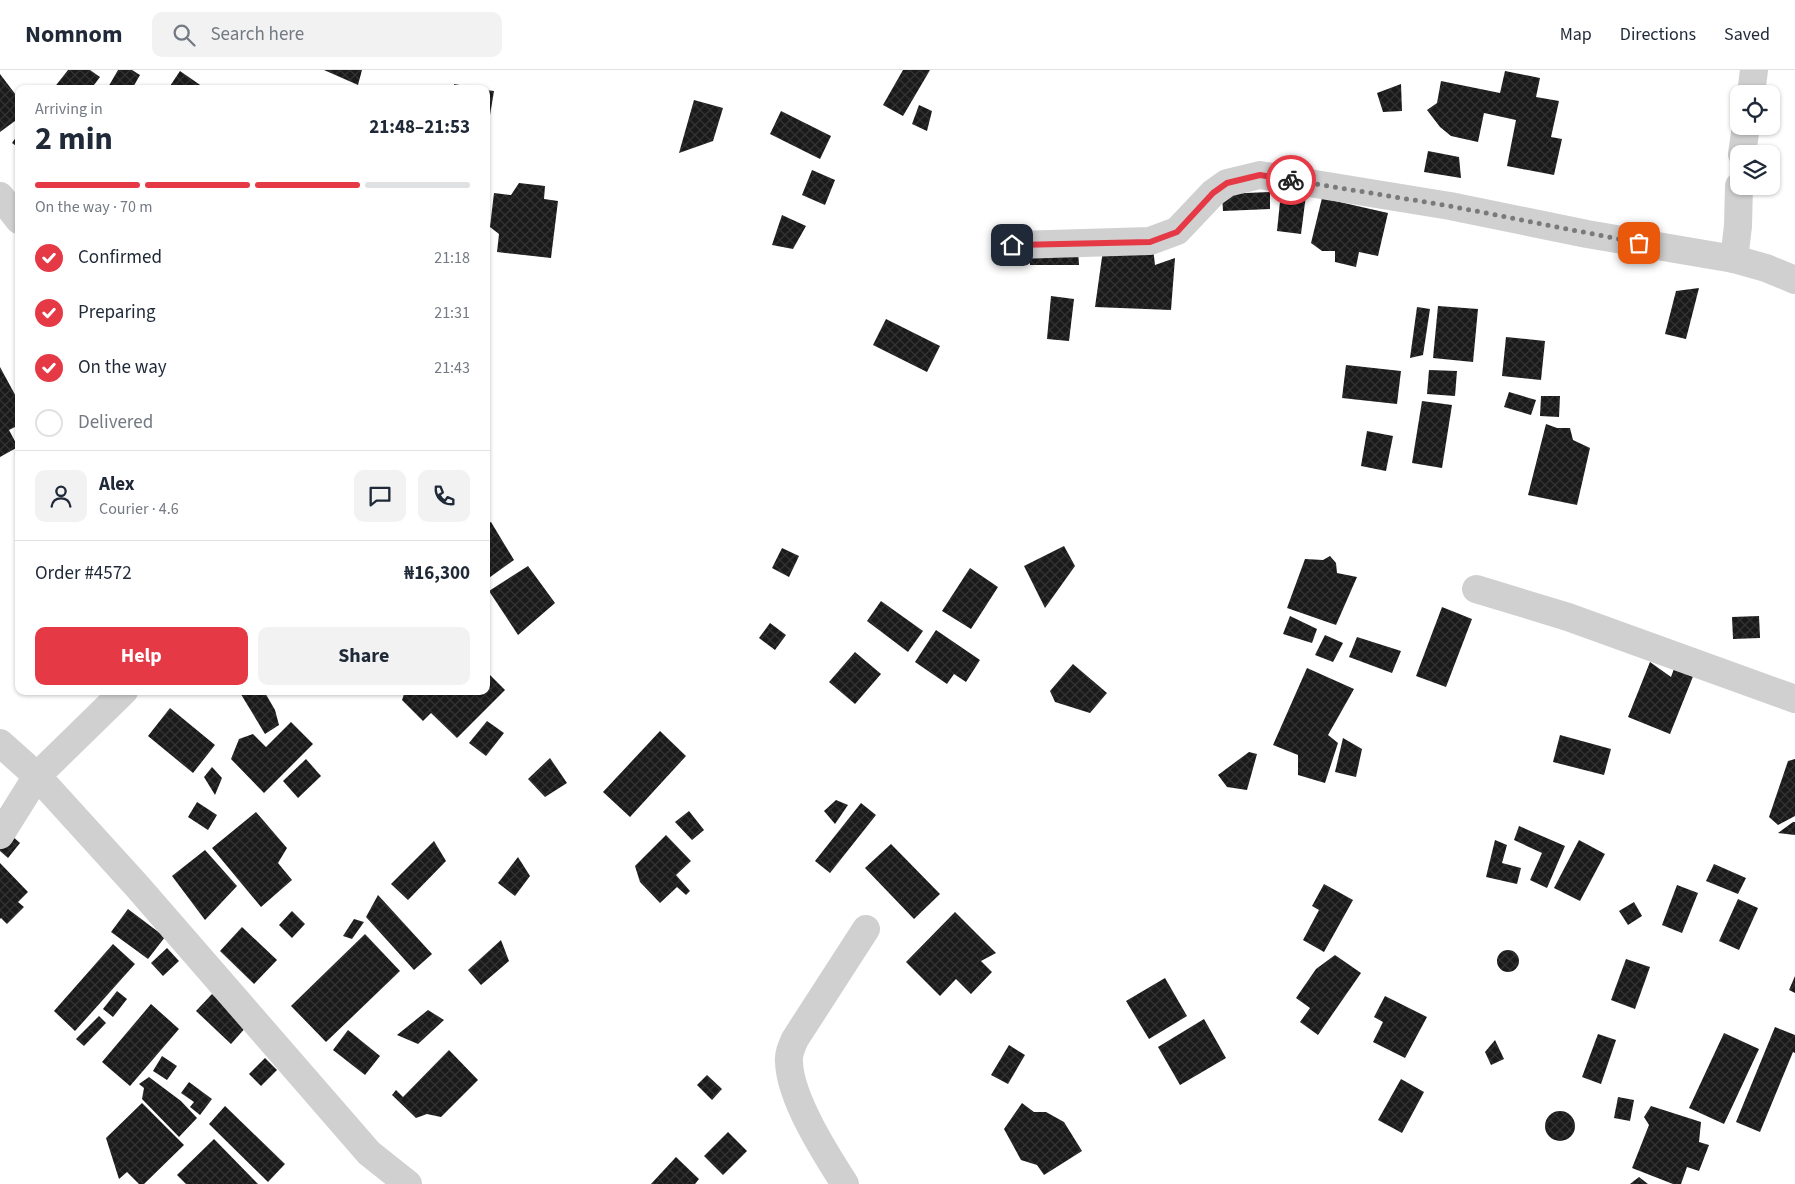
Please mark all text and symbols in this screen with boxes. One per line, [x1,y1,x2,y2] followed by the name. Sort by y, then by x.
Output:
[152,12,502,57] search box
[25,17,122,52] text: Nomnom
[170,21,198,49] icon: search
[210,21,304,48] text: Search here
[1560,22,1592,47] text: Map
[1620,22,1696,47] text: Directions
[1724,22,1770,47] text: Saved
[1730,85,1780,195] map controls
[1730,85,1780,135] button: locate
[35,98,103,120] text: Arriving in
[369,114,470,141] text: 21:48–21:53
[35,116,113,162] text: 2 min
[1730,145,1780,195] button: layers
[1266,155,1316,205] courier
[1277,166,1305,194] icon: bike
[35,196,152,218] text: On the way · 70 m
[1618,222,1660,264] pin
[991,224,1033,266] pin
[1625,229,1653,257] icon: bag
[998,231,1026,259] icon: home
[35,244,63,272] icon: check
[78,244,162,271] text: Confirmed
[434,247,470,269] text: 21:18
[35,299,63,327] icon: check
[78,299,156,326] text: Preparing
[434,302,470,324] text: 21:31
[35,354,63,382] icon: check
[78,354,167,381] text: On the way
[434,357,470,379] text: 21:43
[78,409,153,436] text: Delivered
[35,470,87,522] button: person
[354,470,406,522] button: chat
[418,470,470,522] button: phone
[99,471,135,498] text: Alex
[99,498,179,520] text: Courier · 4.6
[35,560,132,587] text: Order #4572
[404,560,470,587] text: ₦16,300
[35,627,248,685] button: Help
[258,627,470,685] button: Share

